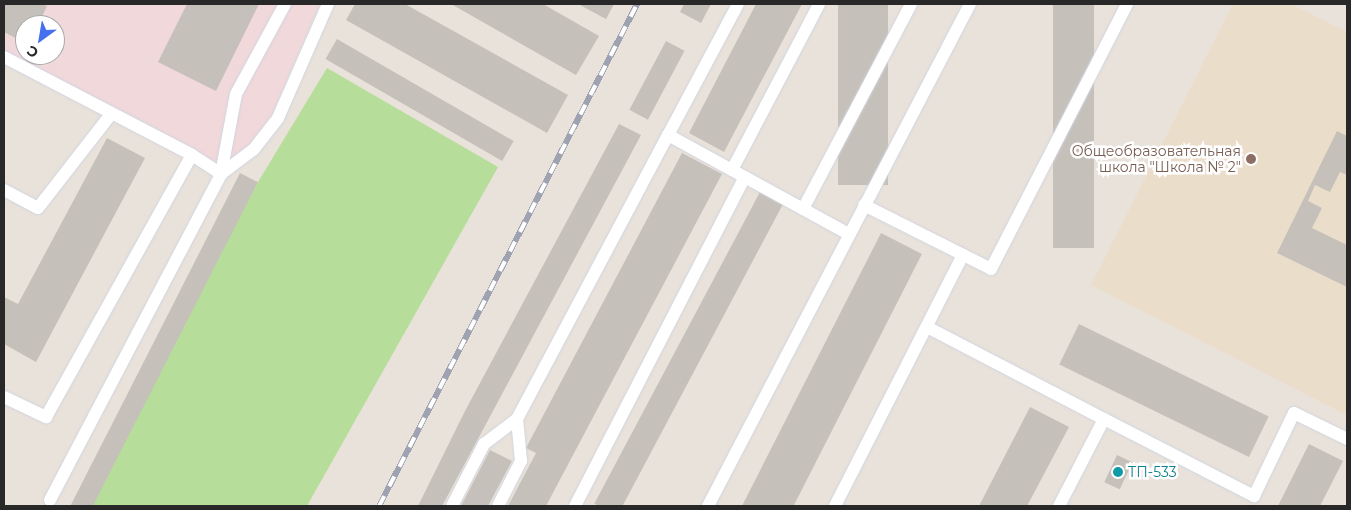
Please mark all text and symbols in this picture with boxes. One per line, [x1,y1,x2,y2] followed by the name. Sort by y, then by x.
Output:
[15,15,65,65] north arrow
[24,42,42,62] text: С
[1072,143,1241,176] place label: Общеобразовательная школа "Школа № 2"
[1245,153,1257,165] marker: Общеобразовательная школа "Школа № 2"
[1128,464,1177,480] place label: ТП-533
[1112,466,1124,478] marker: ТП-533

